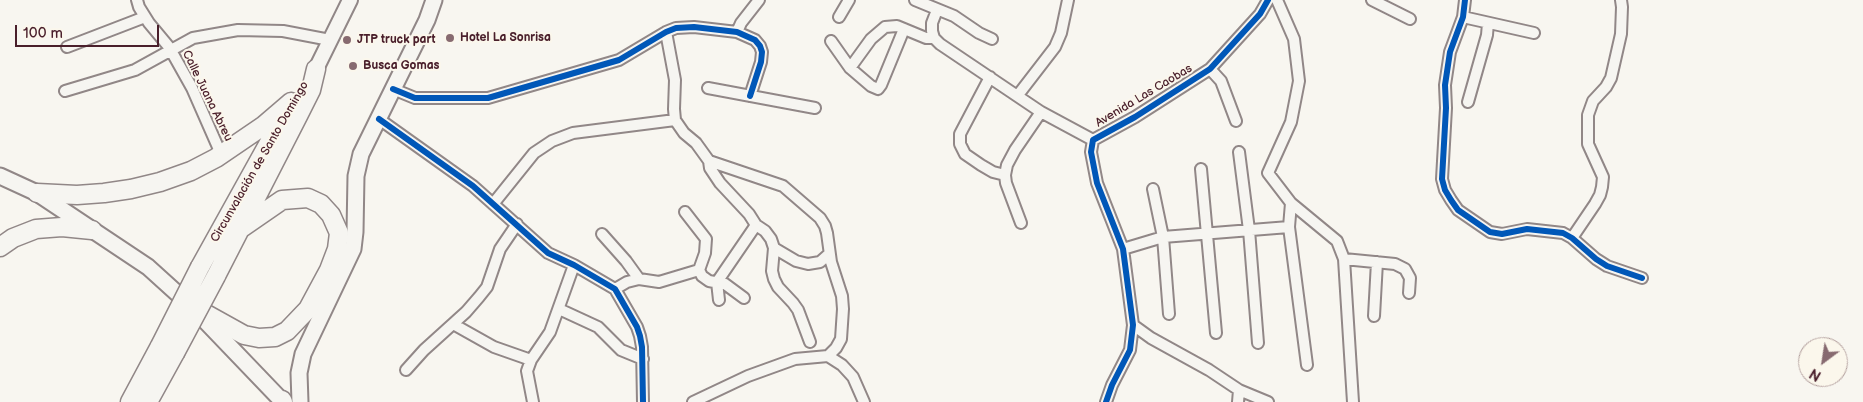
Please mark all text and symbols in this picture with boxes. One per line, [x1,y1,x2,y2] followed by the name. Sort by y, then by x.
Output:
[18,15,161,47] scale bar
[23,24,63,43] text: 100 m
[460,31,551,45] place label: Hotel La Sonrisa
[444,32,456,44] marker: Hotel La Sonrisa
[357,33,435,47] place label: JTP truck part
[341,34,353,46] marker: JTP truck part
[179,48,235,144] street label: Calle Juana Abreu
[363,59,439,73] place label: Busca Gomas
[347,60,359,72] marker: Busca Gomas
[1093,61,1195,131] street label: Avenida Las Caobas
[208,79,312,245] street label: Circunvalación de Santo Domingo
[1798,337,1848,387] north arrow
[1807,364,1824,384] text: N

